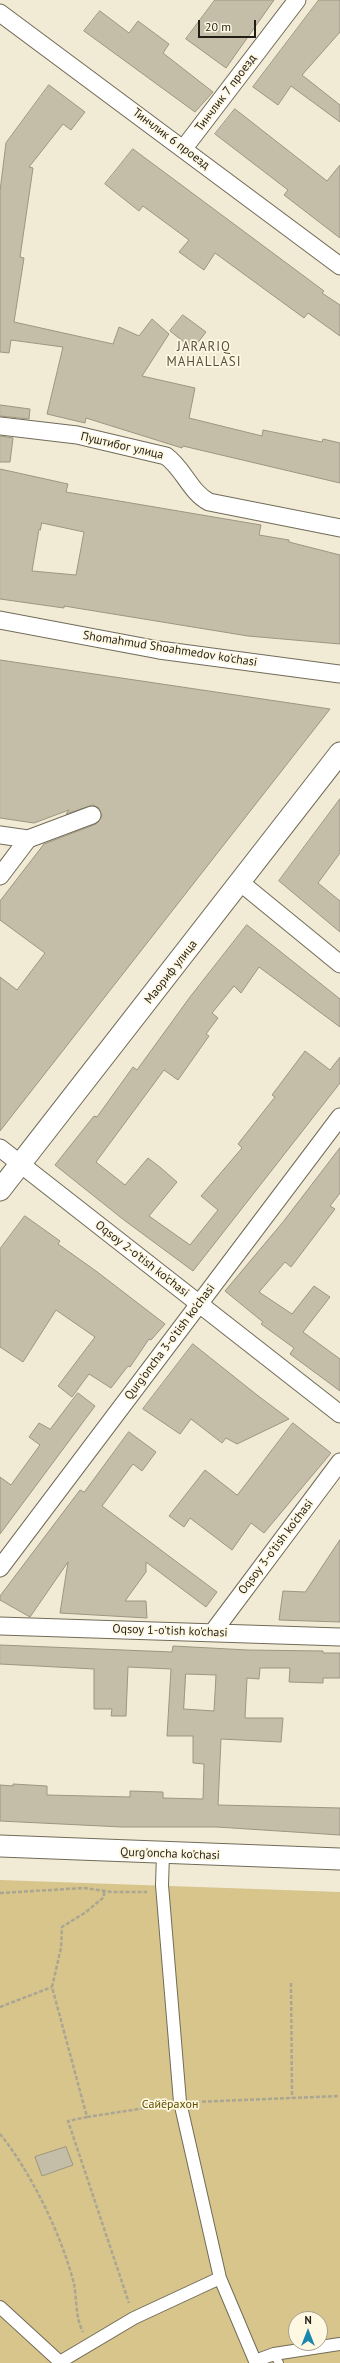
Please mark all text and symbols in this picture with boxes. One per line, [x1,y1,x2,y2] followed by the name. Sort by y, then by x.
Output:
[200,12,258,38] scale bar
[205,19,231,34] text: 20 m
[192,52,260,134] street label: Тинчлик 7 проезд
[130,105,212,173] street label: Тинчлик 6 проезд
[166,339,242,370] district label: JARARIQ MAHALLASI
[79,429,165,463] street label: Пуштибог улица
[82,628,258,670] street label: Shomahmud Shoahmedov ko'chasi
[142,937,200,1007] street label: Маориф улица
[92,1218,192,1300] street label: Oqsoy 2-o'tish ko'chasi
[122,1281,218,1403] street label: Qurg'oncha 3-o'tish ko'chasi
[236,1497,316,1597] street label: Oqsoy 3-o'tish ko'chasi
[112,1622,228,1640] street label: Oqsoy 1-o'tish ko'chasi
[120,1845,220,1863] street label: Qurg'oncha ko'chasi
[142,2098,198,2112] park label: Сайёрахон
[288,2311,328,2351] north arrow
[304,2313,312,2327] text: N

